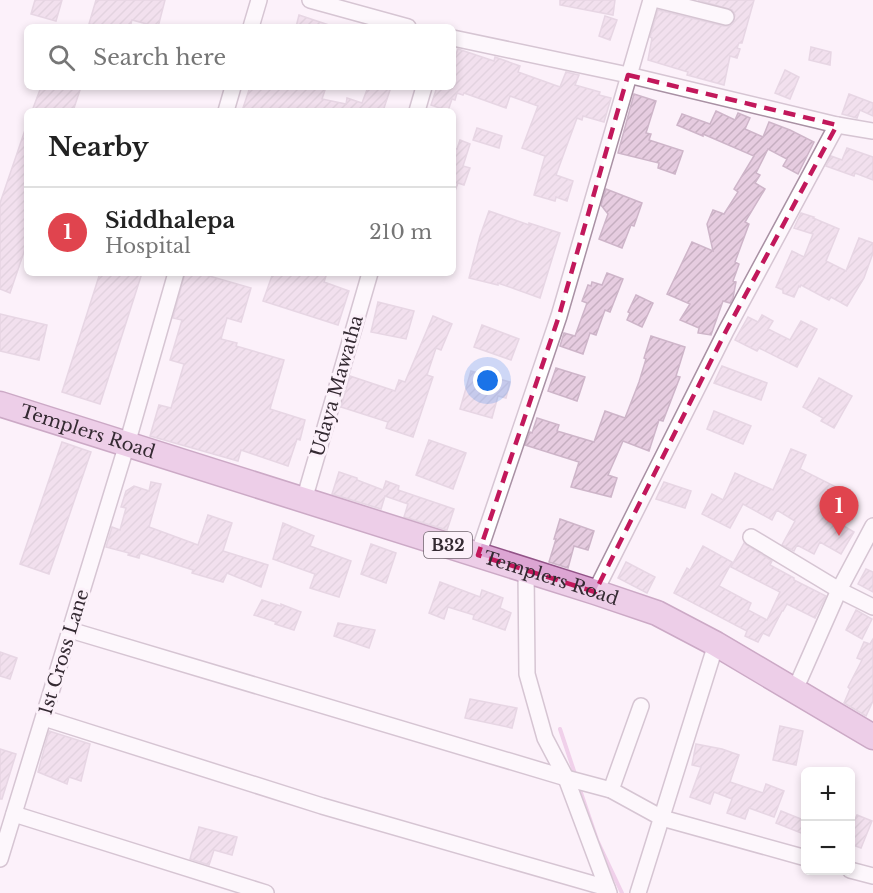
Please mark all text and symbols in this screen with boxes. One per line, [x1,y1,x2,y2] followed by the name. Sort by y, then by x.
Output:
[24,24,456,90] search box
[45,41,78,74] icon: search
[93,44,226,71] text: Search here
[48,131,149,163] text: Nearby
[105,207,235,234] text: Siddhalepa
[63,220,72,244] text: 1
[369,220,432,244] text: 210 m
[105,234,191,258] text: Hospital
[306,313,368,459] street label: Udaya Mawatha
[473,366,502,395] your location
[17,400,158,463] street label: Templers Road
[820,486,858,536] pin: 1
[424,532,472,558] road number: B32
[481,546,622,610] street label: Templers Road
[34,587,94,717] street label: 1st Cross Lane
[801,767,855,875] map controls
[801,767,855,821] button: +
[801,821,855,875] button: −

